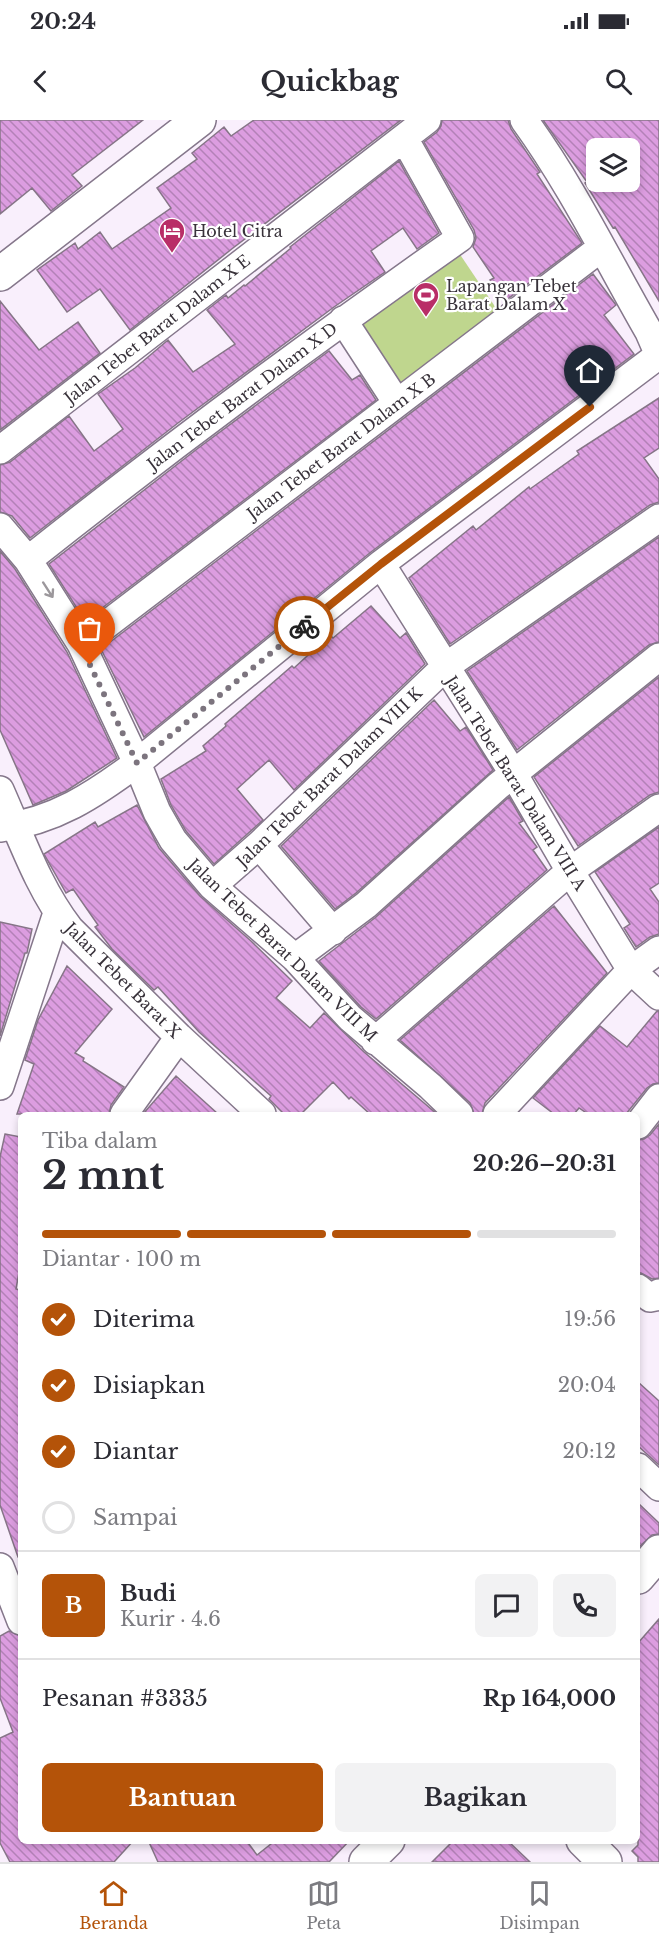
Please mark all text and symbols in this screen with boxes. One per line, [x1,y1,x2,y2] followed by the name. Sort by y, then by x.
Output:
[30,8,96,35] text: 20:24
[24,65,57,98] icon: back
[261,65,398,98] text: Quickbag
[602,65,635,98] icon: search
[586,138,640,192] map controls
[586,138,640,192] button: layers
[157,216,187,254] hotel icon: Hotel Citra
[192,221,283,241] place label: Hotel Citra
[59,250,254,409] street label: Jalan Tebet Barat Dalam X E
[446,276,577,314] place label: Lapangan Tebet Barat Dalam X
[411,280,441,318] sports icon: Lapangan Tebet Barat Dalam X
[142,318,341,475] street label: Jalan Tebet Barat Dalam X D
[564,345,615,407] pin
[573,354,606,387] icon: home
[241,369,439,525] street label: Jalan Tebet Barat Dalam X B
[42,582,54,598] one-way arrow
[274,596,334,656] courier
[64,603,115,665] pin
[288,610,321,643] icon: bike
[73,612,106,645] icon: bag
[440,670,591,895] street label: Jalan Tebet Barat Dalam VIII A
[231,683,426,873] street label: Jalan Tebet Barat Dalam VIII K
[183,853,382,1046] street label: Jalan Tebet Barat Dalam VIII M
[60,917,186,1043] street label: Jalan Tebet Barat X
[42,1129,158,1153] text: Tiba dalam
[473,1150,616,1177] text: 20:26–20:31
[42,1151,164,1200] text: 2 mnt
[42,1247,201,1271] text: Diantar · 100 m
[42,1303,75,1336] icon: check
[93,1306,195,1333] text: Diterima
[564,1307,616,1331] text: 19:56
[42,1369,75,1402] icon: check
[93,1372,205,1399] text: Disiapkan
[558,1373,616,1397] text: 20:04
[42,1435,75,1468] icon: check
[93,1438,178,1465] text: Diantar
[562,1439,616,1463] text: 20:12
[93,1504,178,1531] text: Sampai
[475,1574,538,1637] button: chat
[553,1574,616,1637] button: phone
[120,1580,176,1607] text: Budi
[65,1592,82,1619] text: B
[120,1607,221,1631] text: Kurir · 4.6
[42,1685,208,1712] text: Pesanan #3335
[483,1685,616,1712] text: Rp 164,000
[42,1763,323,1832] button: Bantuan
[335,1763,616,1832] button: Bagikan
[79,1877,148,1933] tab: Beranda
[306,1877,341,1933] tab: Peta
[499,1877,580,1933] tab: Disimpan

